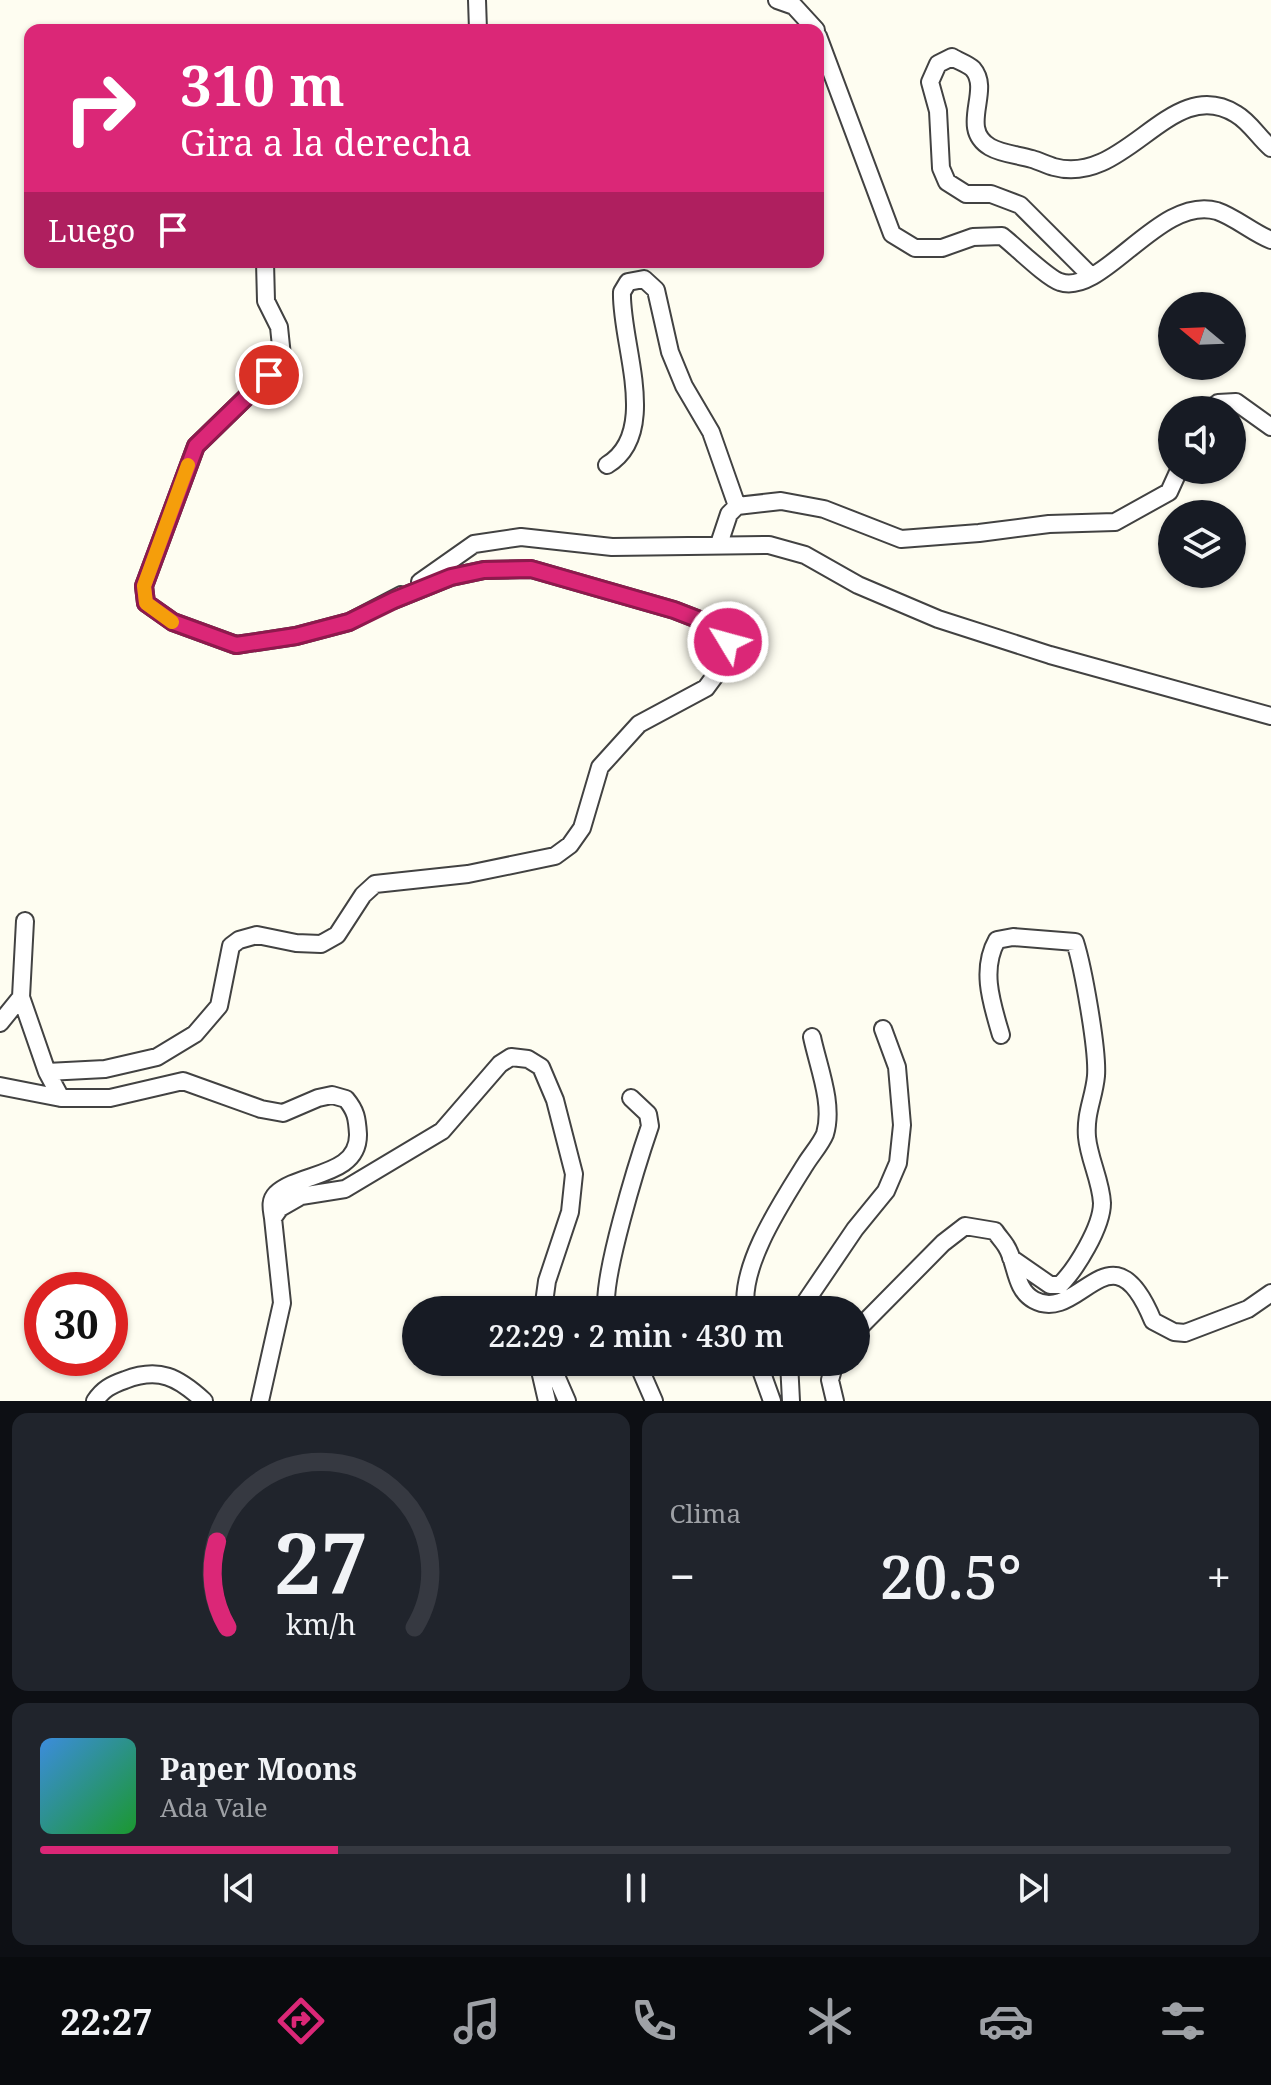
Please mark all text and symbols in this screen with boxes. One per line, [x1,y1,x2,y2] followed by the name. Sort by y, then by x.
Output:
[180,46,345,122] text: 310 m
[48,56,152,160] icon: right
[180,118,472,167] text: Gira a la derecha
[151,208,195,252] icon: arrive
[48,210,135,251] text: Luego
[1158,292,1246,380] north arrow
[1158,292,1246,588] map controls
[235,341,303,409] pin
[247,353,291,397] icon: arrive
[1158,396,1246,484] button: sound
[1158,500,1246,588] button: layers
[686,600,770,684] position arrow
[24,1272,128,1376] speed limit sign: 30
[488,1315,784,1356] text: 22:29 · 2 min · 430 m
[670,1495,741,1531] text: Clima
[274,1505,368,1618] text: 27
[880,1535,1022,1617] text: 20.5°
[670,1546,695,1606] text: −
[1206,1546,1231,1606] text: +
[286,1604,356,1643] text: km/h
[160,1748,357,1789] text: Paper Moons
[160,1789,268,1825] text: Ada Vale
[217,1866,261,1910] icon: previous
[614,1866,658,1910] icon: pause
[1011,1866,1055,1910] icon: next
[273,1993,329,2049] icon: directions
[449,1993,505,2049] icon: music
[626,1993,682,2049] icon: phone
[802,1993,858,2049] icon: climate
[978,1993,1034,2049] icon: car
[1155,1993,1211,2049] icon: filters
[60,1997,153,2046] text: 22:27

